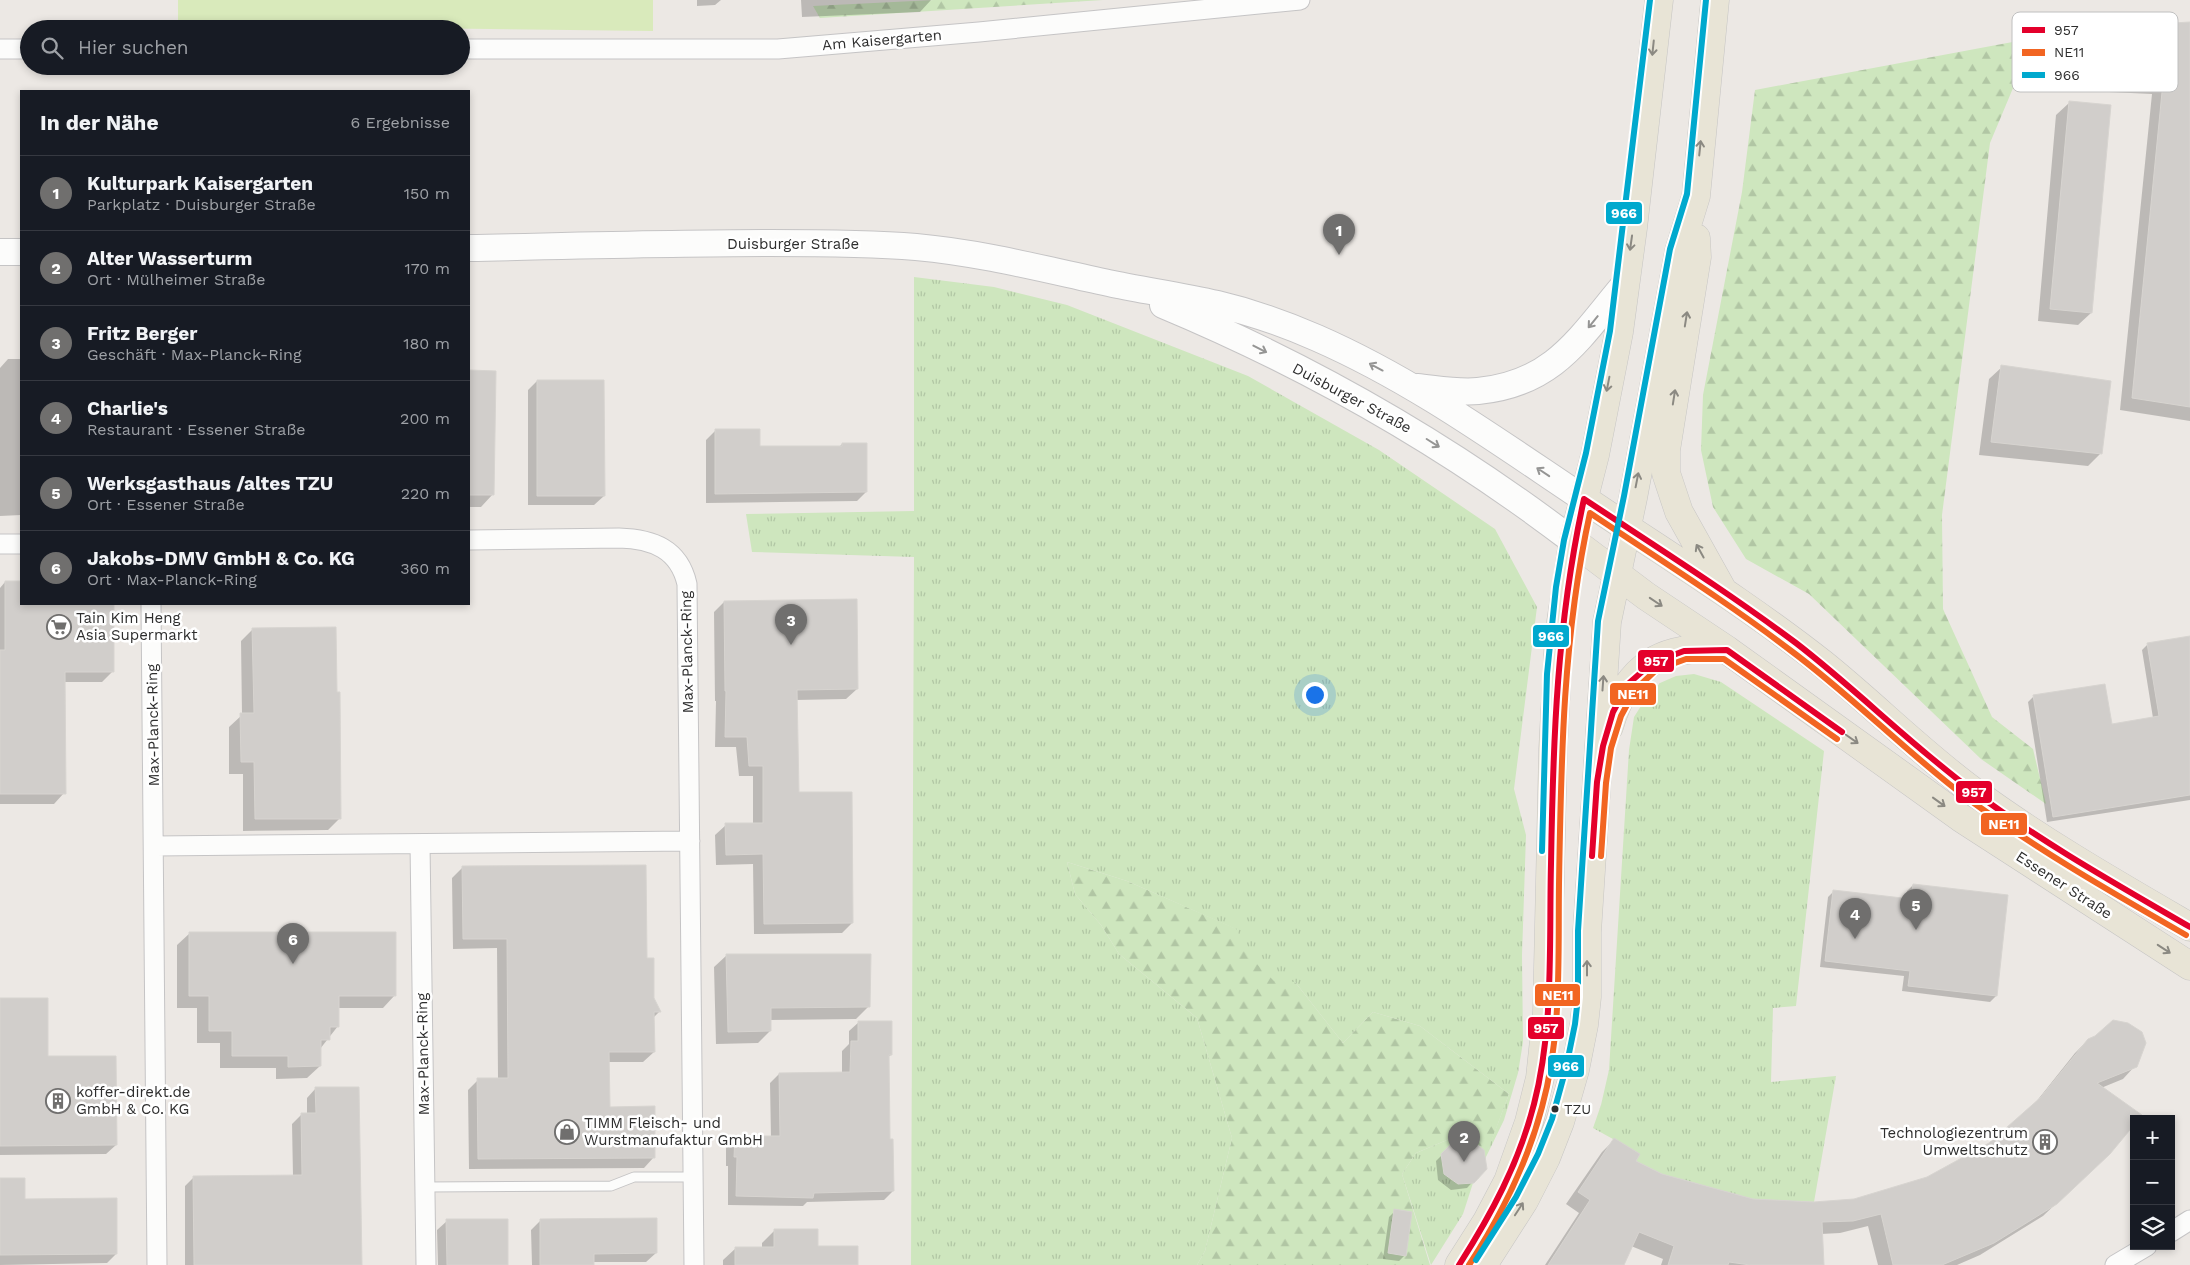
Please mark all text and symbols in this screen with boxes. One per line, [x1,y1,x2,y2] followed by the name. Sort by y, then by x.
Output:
[2012,12,2178,92] legend
[20,20,470,75] search box
[2054,22,2079,38] text: 957
[821,26,943,54] street label: Am Kaisergarten
[38,34,66,62] icon: search
[78,36,189,59] text: Hier suchen
[1648,40,1658,56] one-way arrow
[2054,44,2084,60] text: NE11
[2054,67,2080,83] text: 966
[40,110,159,135] text: In der Nähe
[350,113,450,132] text: 6 Ergebnisse
[1696,140,1705,156] one-way arrow
[87,172,313,195] text: Kulturpark Kaisergarten
[53,184,59,203] text: 1
[404,184,450,203] text: 150 m
[87,195,316,214] text: Parkplatz · Duisburger Straße
[1605,201,1643,225] line badge: 966
[1611,205,1637,221] text: 966
[1323,214,1355,255] pin: 1
[727,235,859,253] street label: Duisburger Straße
[1625,235,1635,251] one-way arrow
[87,247,252,270] text: Alter Wasserturm
[51,259,61,278] text: 2
[404,259,450,278] text: 170 m
[87,270,265,289] text: Ort · Mülheimer Straße
[1682,312,1692,328] one-way arrow
[1588,315,1599,328] one-way arrow
[87,322,197,345] text: Fritz Berger
[51,334,61,353] text: 3
[403,334,450,353] text: 180 m
[87,345,301,364] text: Geschäft · Max-Planck-Ring
[1252,345,1267,354] one-way arrow
[1289,359,1415,437] street label: Duisburger Straße
[1369,362,1384,372] one-way arrow
[1603,376,1613,392] one-way arrow
[1669,389,1679,405] one-way arrow
[87,397,168,420] text: Charlie's
[51,409,61,428] text: 4
[400,409,450,428] text: 200 m
[87,420,306,439] text: Restaurant · Essener Straße
[1425,438,1439,448] one-way arrow
[1537,467,1551,477] one-way arrow
[87,472,333,495] text: Werksgasthaus /altes TZU
[1632,472,1642,488] one-way arrow
[51,484,61,503] text: 5
[401,484,450,503] text: 220 m
[87,495,245,514] text: Ort · Essener Straße
[1695,544,1704,559] one-way arrow
[87,547,355,570] text: Jakobs-DMV GmbH & Co. KG
[51,559,61,578] text: 6
[400,559,450,578] text: 360 m
[87,570,257,589] text: Ort · Max-Planck-Ring
[677,591,697,713] street label: Max-Planck-Ring
[1649,597,1663,608] one-way arrow
[775,604,807,645] pin: 3
[76,609,198,644] place label: Tain Kim Heng Asia Supermarkt
[46,614,72,640] supermarket icon: Tain Kim Heng Asia Supermarkt
[1532,624,1570,648] line badge: 966
[1538,628,1564,644] text: 966
[1637,649,1675,673] line badge: 957
[1644,653,1669,669] text: 957
[143,664,163,786] street label: Max-Planck-Ring
[1598,676,1608,692] one-way arrow
[1302,682,1328,708] your location
[1609,682,1657,706] line badge: NE11
[1617,686,1649,702] text: NE11
[1845,734,1859,744] one-way arrow
[1955,780,1993,804] line badge: 957
[1962,784,1987,800] text: 957
[1932,796,1945,807] one-way arrow
[1980,812,2028,836] line badge: NE11
[1988,816,2020,832] text: NE11
[2013,847,2115,923] street label: Essener Straße
[1900,889,1932,930] pin: 5
[1839,898,1871,939] pin: 4
[277,923,309,964] pin: 6
[2157,944,2171,954] one-way arrow
[1582,960,1592,976] one-way arrow
[1534,983,1581,1007] line badge: NE11
[1542,987,1574,1003] text: NE11
[413,993,433,1115] street label: Max-Planck-Ring
[1527,1016,1565,1040] line badge: 957
[1534,1020,1559,1036] text: 957
[1547,1054,1585,1078] line badge: 966
[1553,1058,1579,1074] text: 966
[76,1083,190,1118] place label: koffer-direkt.de GmbH & Co. KG
[45,1088,71,1114] building icon: koffer-direkt.de GmbH & Co. KG
[1564,1101,1591,1117] place label: TZU
[1550,1104,1560,1114] marker: TZU
[584,1114,763,1149] place label: TIMM Fleisch- und Wurstmanufaktur GmbH
[2130,1115,2175,1250] map controls
[2130,1115,2175,1160] button: +
[554,1119,580,1145] shop icon: TIMM Fleisch- und Wurstmanufaktur GmbH
[1448,1121,1480,1162] pin: 2
[1880,1124,2028,1159] place label: Technologiezentrum Umweltschutz
[2032,1129,2058,1155] building icon: Technologiezentrum Umweltschutz
[2130,1160,2175,1205] button: −
[1514,1203,1524,1217] one-way arrow
[2130,1205,2175,1250] button: layers

